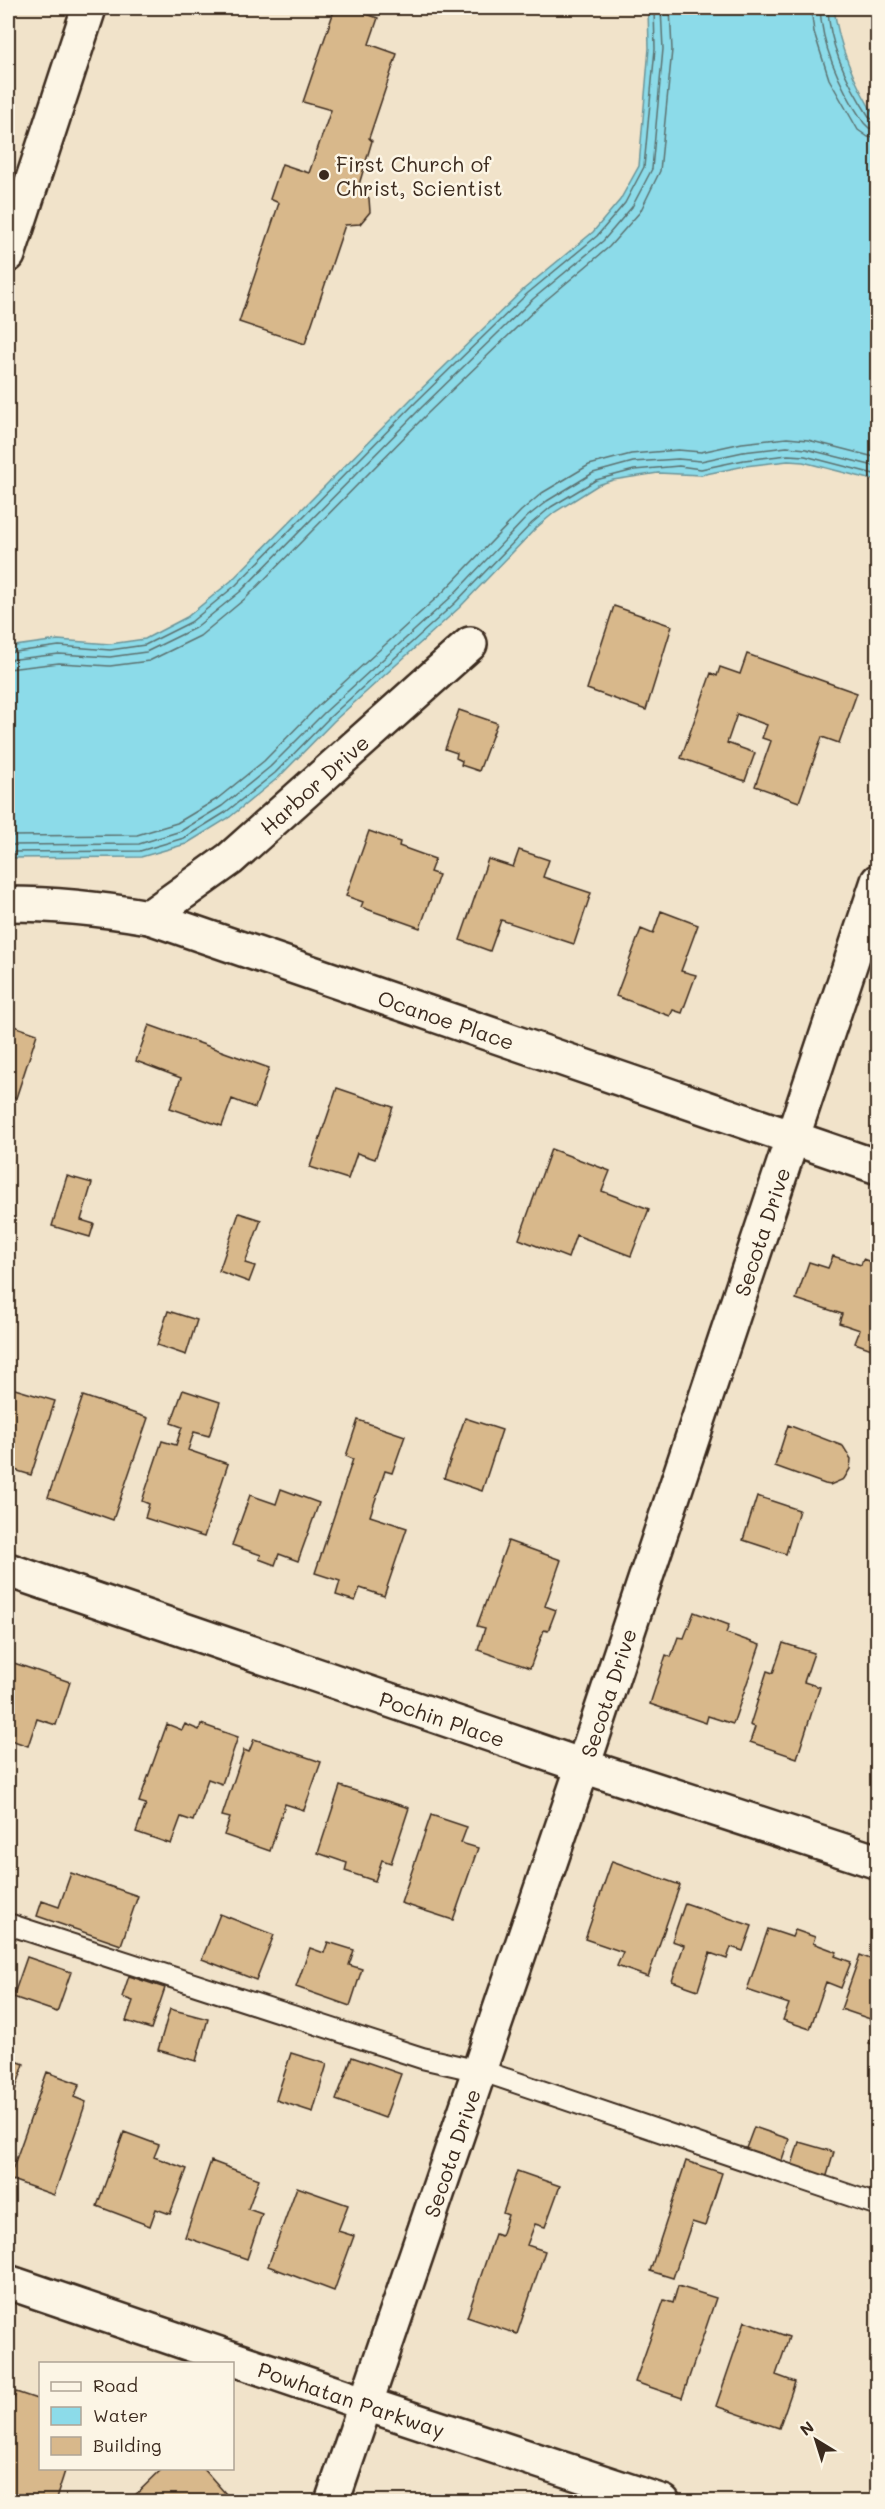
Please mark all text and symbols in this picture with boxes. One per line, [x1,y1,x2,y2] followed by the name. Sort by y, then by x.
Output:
[336,150,503,201] place label: First Church of Christ, Scientist
[317,168,331,182] marker: First Church of Christ, Scientist
[254,728,374,840] street label: Harbor Drive
[374,983,518,1055] street label: Ocanoe Place
[727,1164,795,1299] street label: Secota Drive
[573,1625,642,1761] street label: Secota Drive
[376,1684,509,1752] street label: Pochin Place
[417,2085,486,2221] street label: Secota Drive
[255,2355,448,2443] street label: Powhatan Parkway
[39,2362,234,2470] legend
[93,2373,138,2397] text: Road
[93,2403,148,2427] text: Water
[786,2410,846,2470] north arrow
[795,2416,818,2440] text: N
[93,2433,161,2457] text: Building

